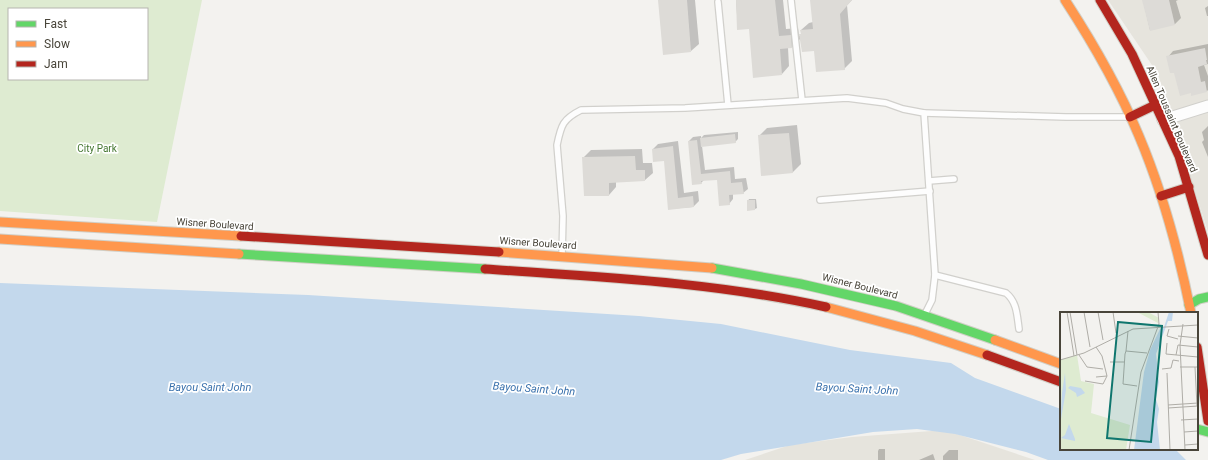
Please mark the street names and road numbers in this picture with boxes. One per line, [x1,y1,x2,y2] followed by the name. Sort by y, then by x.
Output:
[1144,64,1200,174] street label: Allen Toussaint Boulevard
[176,216,254,232] street label: Wisner Boulevard
[499,235,577,251] street label: Wisner Boulevard
[821,271,899,301] street label: Wisner Boulevard

